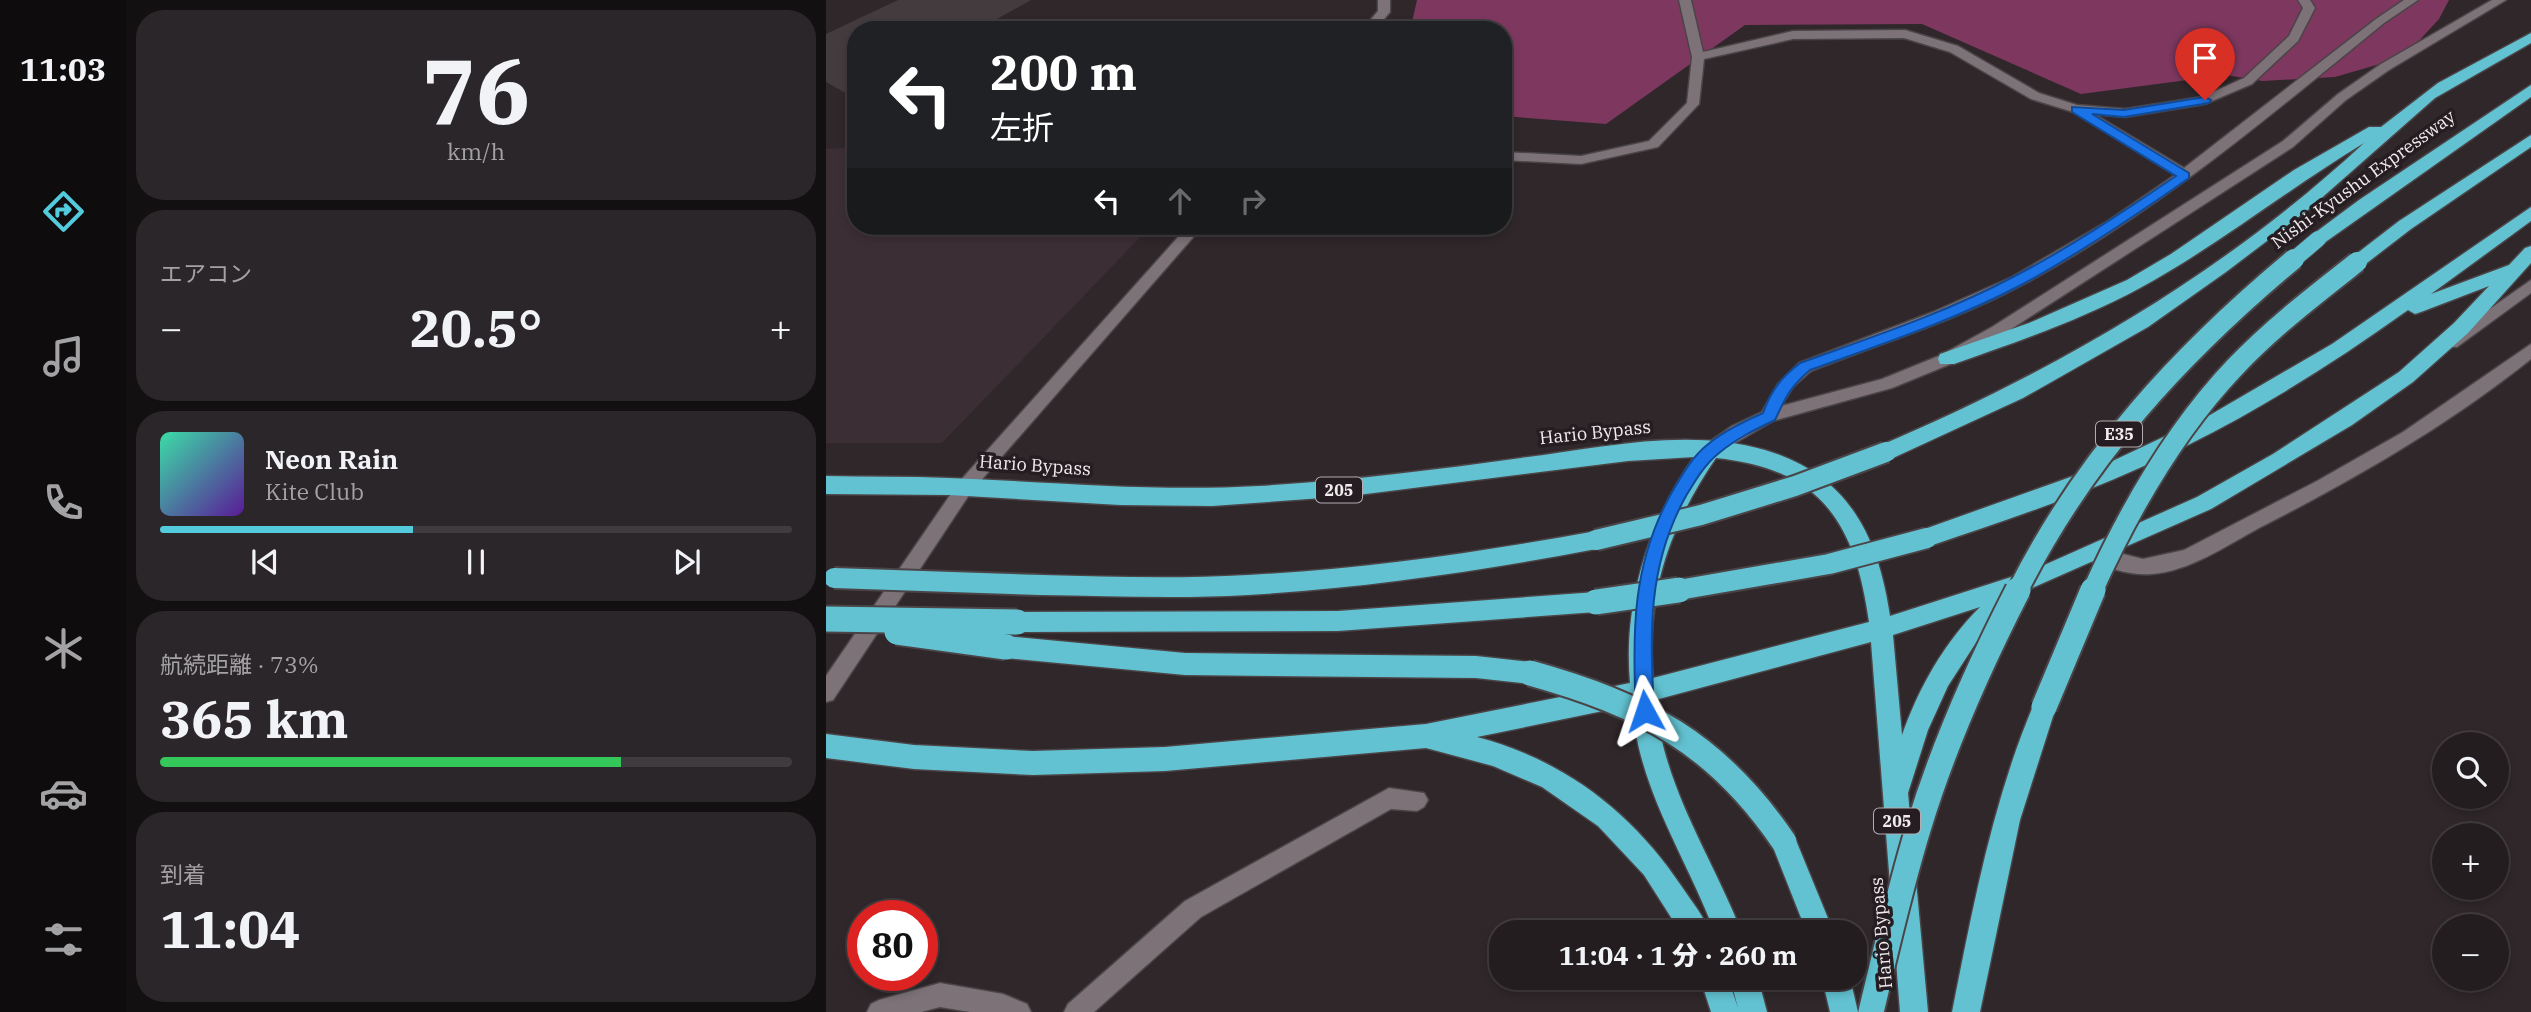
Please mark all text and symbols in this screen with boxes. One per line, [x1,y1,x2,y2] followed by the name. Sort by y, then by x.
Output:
[2175,28,2235,100] pin
[421,31,531,149] text: 76
[2186,39,2224,77] icon: arrive
[990,40,1137,103] text: 200 m
[20,48,106,90] text: 11:03
[875,49,966,140] icon: left
[2267,104,2460,253] street label: Nishi-Kyushu Expressway
[990,106,1054,148] text: 左折
[447,136,505,166] text: km/h
[1088,182,1126,220] icon: left
[1161,182,1199,220] icon: ahead
[1234,182,1272,220] icon: right
[39,187,88,236] icon: directions
[160,258,252,288] text: エアコン
[410,294,542,361] text: 20.5°
[160,303,183,352] text: −
[769,303,792,352] text: +
[39,332,88,381] icon: music
[1538,415,1652,449] street label: Hario Bypass
[2096,422,2142,446] road number: E35
[265,442,398,476] text: Neon Rain
[978,450,1092,480] street label: Hario Bypass
[265,476,364,506] text: Kite Club
[1316,477,1362,503] road number: 205
[39,478,88,527] icon: phone
[246,543,284,581] icon: previous
[457,543,495,581] icon: pause
[668,543,706,581] icon: next
[39,624,88,673] icon: climate
[160,649,319,679] text: 航続距離 · 73%
[1608,674,1682,748] position arrow
[160,685,349,752] text: 365 km
[2432,732,2509,991] map controls
[2432,732,2509,809] button: search
[39,769,88,818] icon: car
[1874,808,1920,834] road number: 205
[2432,823,2509,900] button: +
[160,859,206,889] text: 到着
[1865,876,1897,990] street label: Hario Bypass
[160,895,301,962] text: 11:04
[847,900,938,991] speed limit sign: 80
[2432,914,2509,991] button: −
[39,915,88,964] icon: filters
[1559,938,1797,972] text: 11:04 · 1 分 · 260 m

